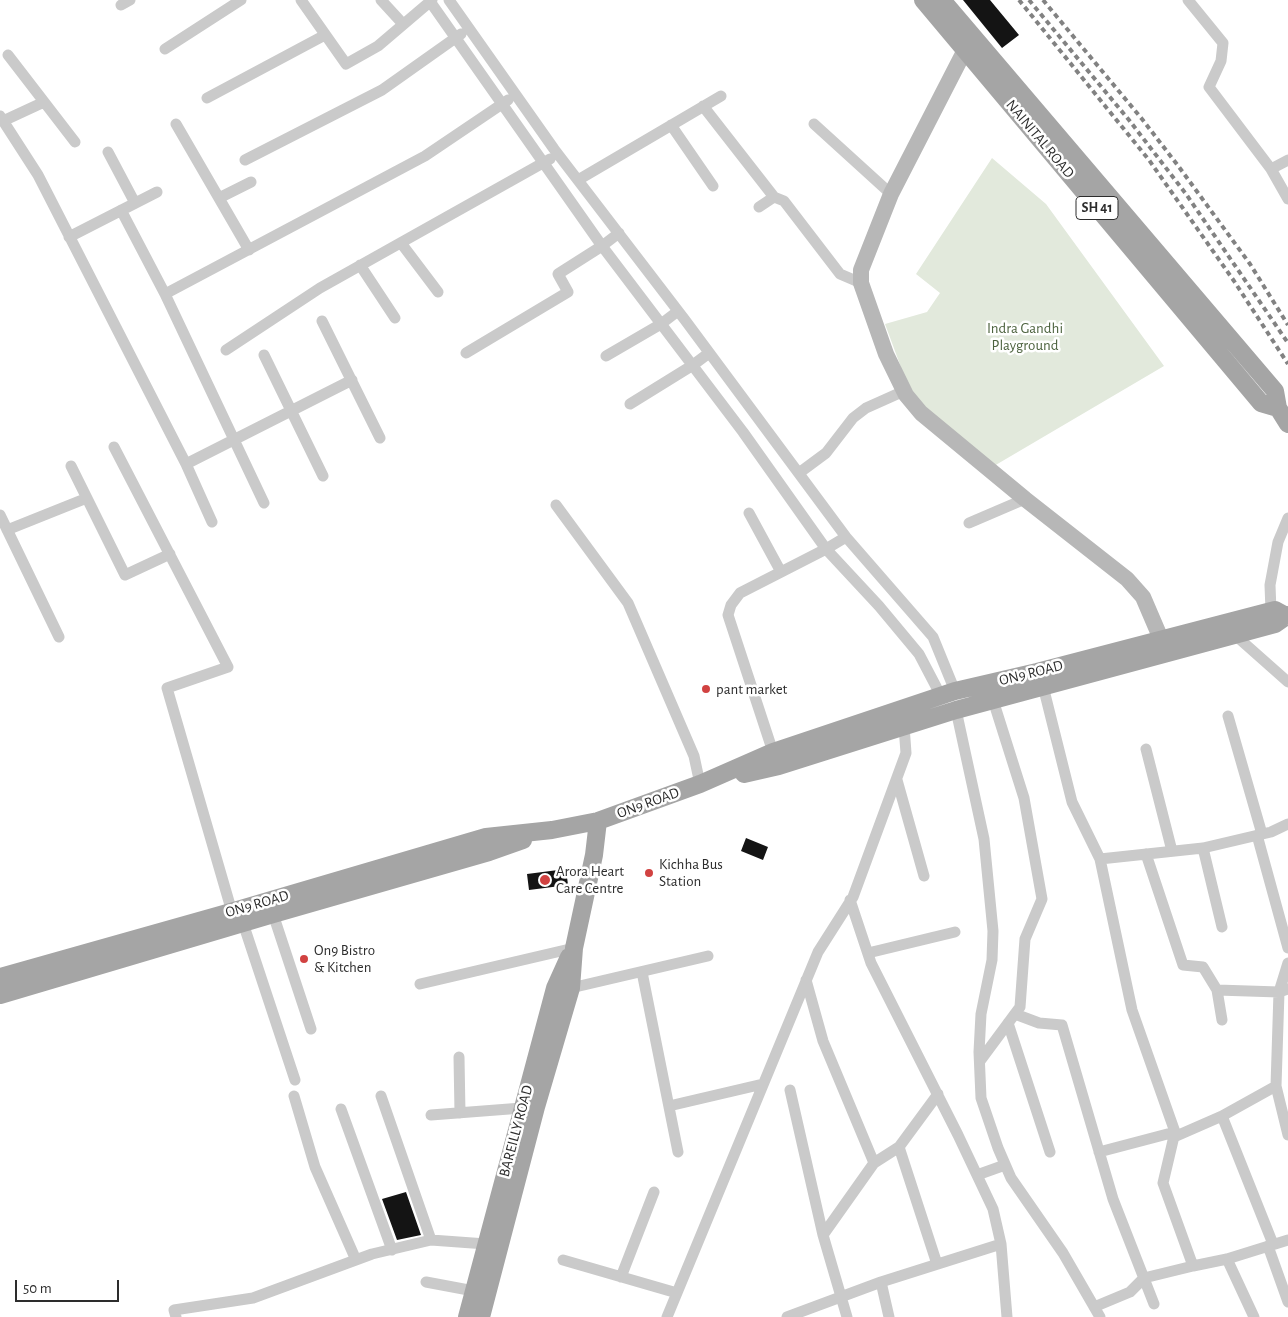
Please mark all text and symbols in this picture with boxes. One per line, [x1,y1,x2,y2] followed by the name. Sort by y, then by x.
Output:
[1002,96,1078,182] street label: NAINITAL ROAD
[1076,197,1118,220] road number: SH 41
[987,319,1063,354] park label: Indra Gandhi Playground
[997,656,1065,690] street label: ON9 ROAD
[716,680,787,698] place label: pant market
[700,683,712,695] marker: pant market
[614,783,682,823] street label: ON9 ROAD
[659,855,723,890] place label: Kichha Bus Station
[556,862,624,897] place label: Arora Heart Care Centre
[643,867,655,879] marker: Kichha Bus Station
[538,873,552,887] marker: Arora Heart Care Centre
[223,886,291,922] street label: ON9 ROAD
[314,941,375,976] place label: On9 Bistro & Kitchen
[298,953,310,965] marker: On9 Bistro & Kitchen
[495,1083,537,1179] street label: BAREILLY ROAD
[18,1270,121,1302] scale bar
[23,1281,52,1296] text: 50 m

